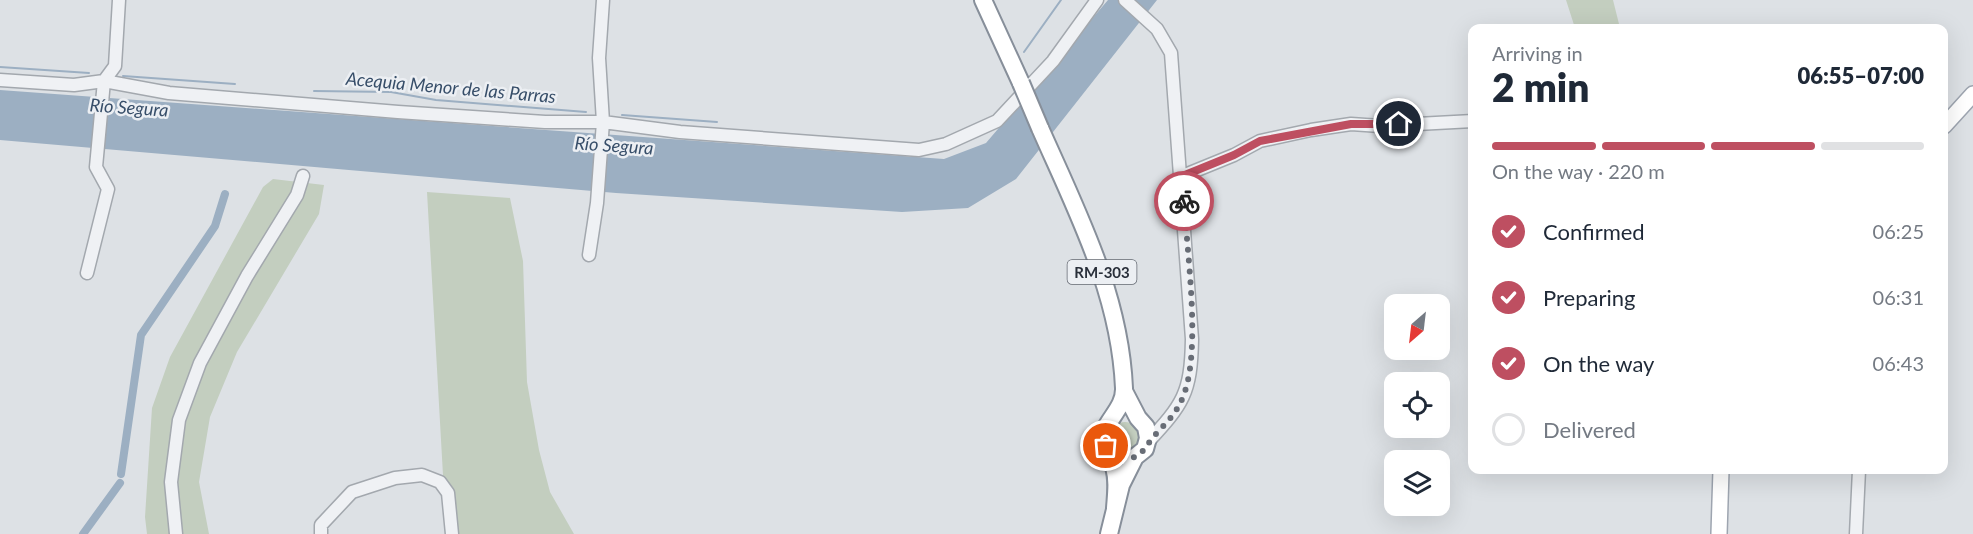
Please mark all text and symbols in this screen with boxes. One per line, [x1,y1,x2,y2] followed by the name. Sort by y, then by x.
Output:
[1492,41,1583,65] text: Arriving in
[1798,62,1924,89] text: 06:55–07:00
[1492,64,1589,110] text: 2 min
[344,67,557,107] water label: Acequia Menor de las Parras
[89,93,169,121] water label: Río Segura
[1373,98,1424,149] pin
[1382,107,1415,140] icon: home
[574,131,654,159] water label: Río Segura
[1492,159,1665,183] text: On the way · 220 m
[1154,171,1214,231] courier
[1168,185,1201,218] icon: bike
[1492,215,1525,248] icon: check
[1543,218,1645,245] text: Confirmed
[1873,219,1924,243] text: 06:25
[1068,260,1136,284] road number: RM-303
[1492,281,1525,314] icon: check
[1543,284,1635,311] text: Preparing
[1873,285,1924,309] text: 06:31
[1384,294,1450,360] north arrow
[1384,294,1450,516] map controls
[1492,347,1525,380] icon: check
[1543,350,1654,377] text: On the way
[1873,351,1924,375] text: 06:43
[1384,372,1450,438] button: locate
[1543,416,1636,443] text: Delivered
[1080,420,1131,471] pin
[1089,429,1122,462] icon: bag
[1384,450,1450,516] button: layers

